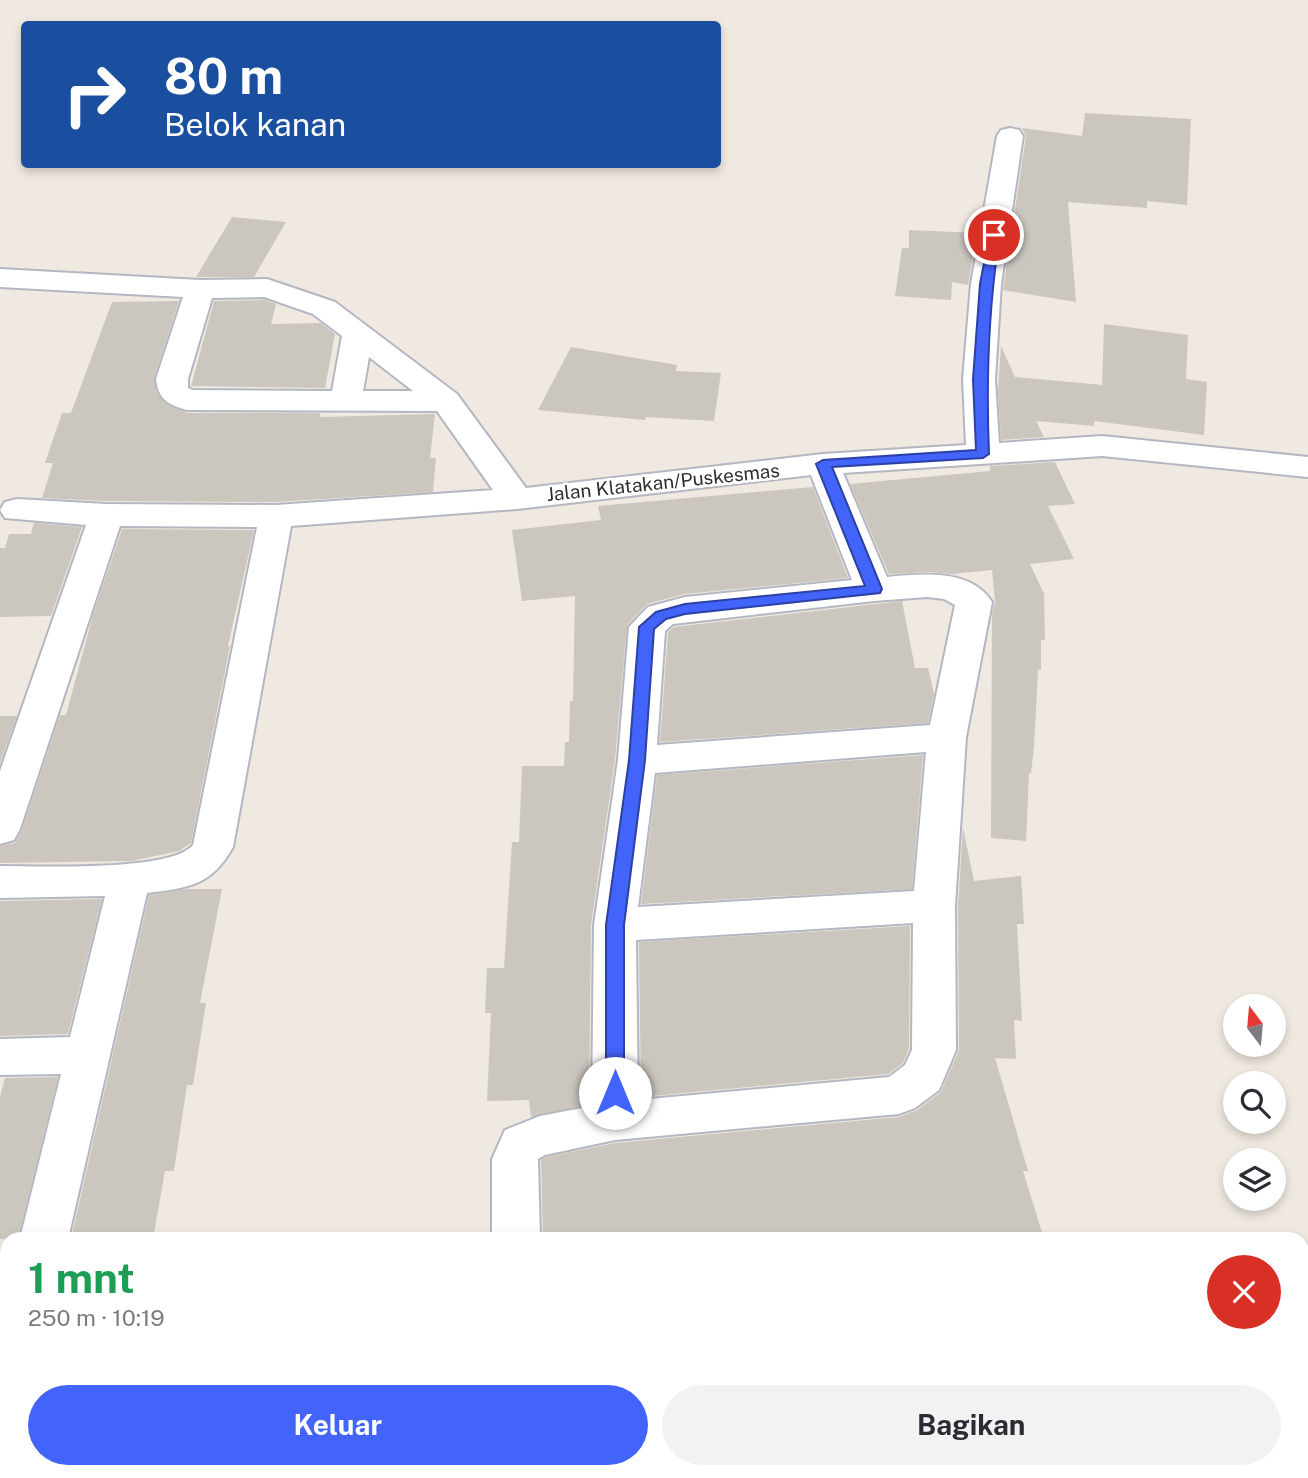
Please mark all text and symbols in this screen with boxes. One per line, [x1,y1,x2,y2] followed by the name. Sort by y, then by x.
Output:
[164,47,283,105] text: 80 m
[49,49,140,140] icon: right
[164,106,346,143] text: Belok kanan
[964,205,1024,265] pin
[975,216,1013,254] icon: arrive
[545,459,781,505] street label: Jalan Klatakan/Puskesmas
[1223,994,1286,1057] north arrow
[1223,994,1286,1211] map controls
[578,1056,652,1130] position arrow
[1223,1071,1286,1134] button: search
[1223,1148,1286,1211] button: layers
[28,1253,135,1302] text: 1 mnt
[1207,1255,1281,1329] button: close
[28,1304,165,1331] text: 250 m · 10:19
[28,1385,648,1465] button: Keluar
[662,1385,1281,1465] button: Bagikan

